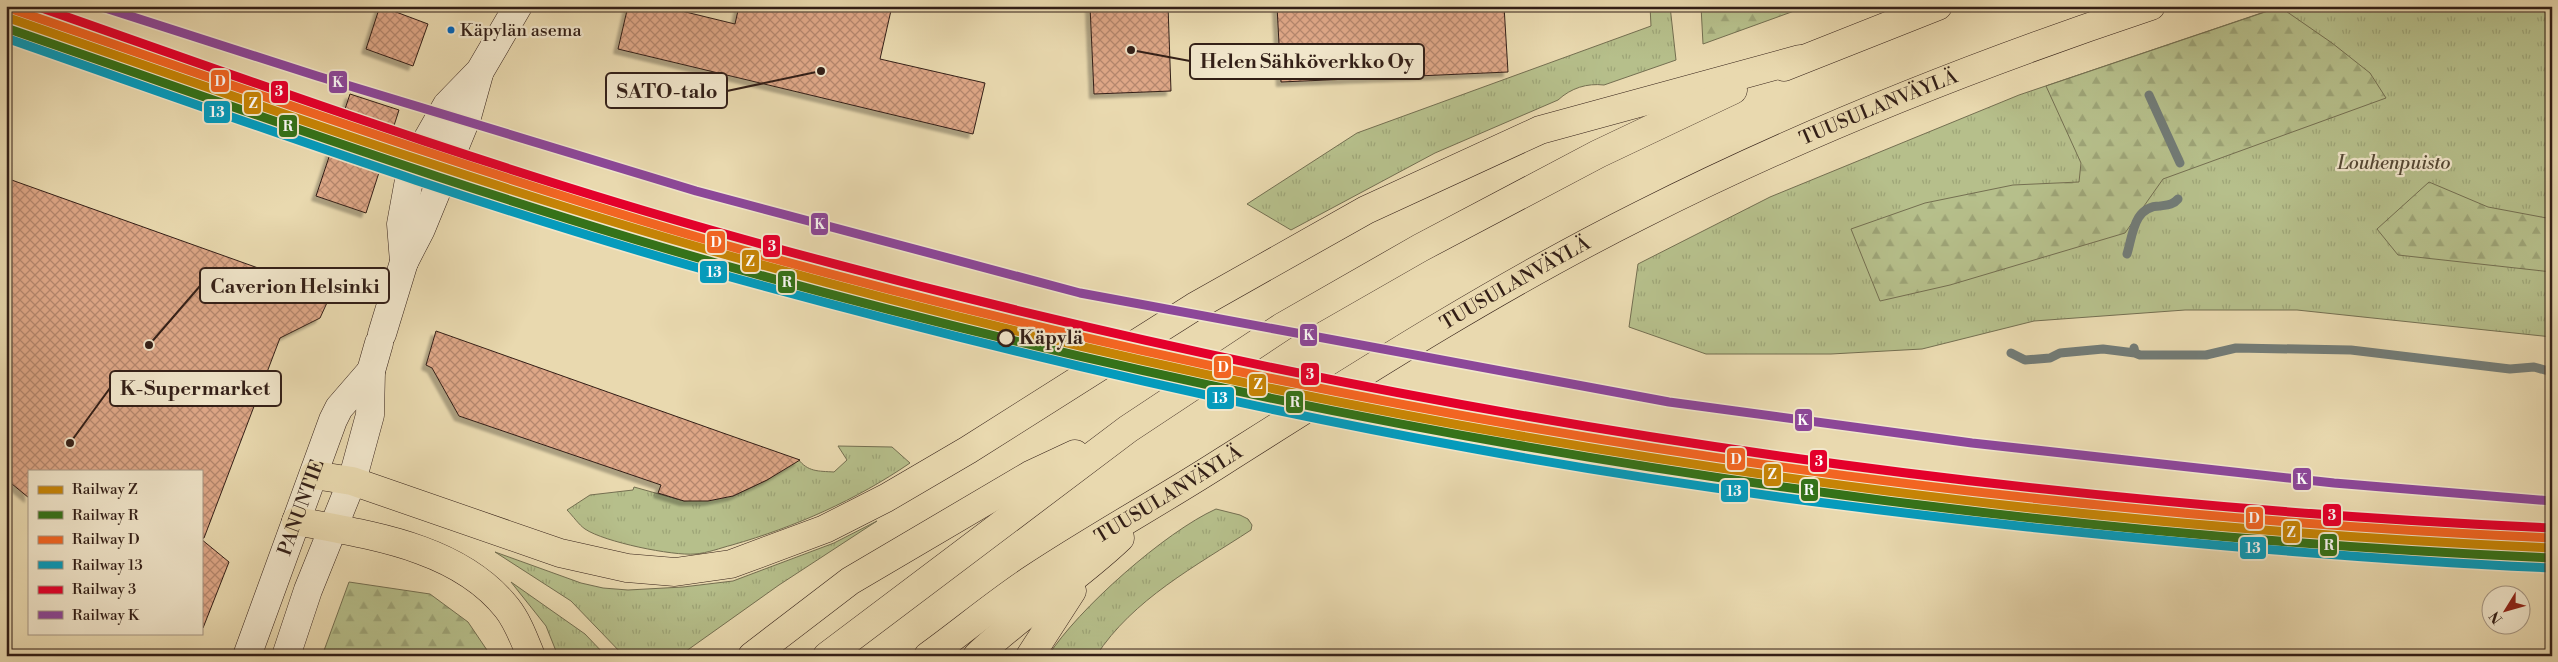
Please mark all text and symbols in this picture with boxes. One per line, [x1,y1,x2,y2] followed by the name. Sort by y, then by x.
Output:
[460,19,583,42] place label: Käpylän asema
[446,25,456,35] marker: Käpylän asema
[1190,44,1424,79] callout: Helen Sähköverkko Oy
[1200,50,1415,75] text: Helen Sähköverkko Oy
[1796,63,1962,151] street label: TUUSULANVÄYLÄ
[210,69,230,93] line badge: D
[328,70,348,94] line badge: K
[214,73,226,91] text: D
[606,73,727,108] callout: SATO-talo
[332,74,344,92] text: K
[270,80,289,104] line badge: 3
[616,80,718,105] text: SATO-talo
[275,83,283,101] text: 3
[243,91,262,115] line badge: Z
[249,95,258,113] text: Z
[203,100,231,124] line badge: 13
[209,104,225,122] text: 13
[278,114,298,138] line badge: R
[283,118,294,136] text: R
[2336,151,2451,175] park label: Louhenpuisto
[810,212,829,236] line badge: K
[814,216,826,234] text: K
[706,230,726,254] line badge: D
[1436,230,1595,335] street label: TUUSULANVÄYLÄ
[710,234,722,252] text: D
[762,234,781,258] line badge: 3
[768,238,776,256] text: 3
[741,249,760,273] line badge: Z
[746,253,755,271] text: Z
[699,260,728,284] line badge: 13
[706,264,722,282] text: 13
[200,268,389,303] callout: Caverion Helsinki
[777,270,796,294] line badge: R
[782,274,793,292] text: R
[210,275,380,300] text: Caverion Helsinki
[1299,323,1318,347] line badge: K
[1019,326,1084,350] place label: Käpylä
[1303,327,1315,345] text: K
[997,329,1015,347] marker: Käpylä
[1213,355,1232,379] line badge: D
[1217,359,1229,377] text: D
[1300,362,1320,386] line badge: 3
[1306,366,1314,384] text: 3
[110,371,281,406] callout: K-Supermarket
[1248,373,1267,397] line badge: Z
[1254,376,1263,394] text: Z
[120,377,271,402] text: K-Supermarket
[1206,386,1235,410] line badge: 13
[1212,390,1228,408] text: 13
[1285,390,1304,414] line badge: R
[1290,394,1301,412] text: R
[1794,408,1813,432] line badge: K
[1797,412,1809,430] text: K
[1090,439,1248,549] street label: TUUSULANVÄYLÄ
[1726,447,1746,471] line badge: D
[1809,449,1828,473] line badge: 3
[1730,451,1742,469] text: D
[1815,453,1823,471] text: 3
[273,456,330,559] street label: PANUNTIE
[1763,463,1782,487] line badge: Z
[1768,466,1777,484] text: Z
[2292,467,2312,491] line badge: K
[28,470,202,634] legend
[2296,471,2308,489] text: K
[1800,478,1819,502] line badge: R
[1720,479,1749,503] line badge: 13
[72,480,138,499] text: Railway Z
[1804,482,1815,500] text: R
[1726,483,1742,501] text: 13
[2322,503,2342,527] line badge: 3
[72,506,139,525] text: Railway R
[2245,506,2264,530] line badge: D
[2328,507,2336,525] text: 3
[2248,510,2260,528] text: D
[2282,520,2301,544] line badge: Z
[2287,524,2296,542] text: Z
[72,530,140,549] text: Railway D
[2319,533,2338,557] line badge: R
[2239,536,2267,560] line badge: 13
[2324,537,2335,555] text: R
[2245,540,2261,558] text: 13
[72,556,143,575] text: Railway 13
[72,580,136,599] text: Railway 3
[2480,584,2530,634] north arrow
[72,606,140,625] text: Railway K
[2486,607,2507,627] text: N

